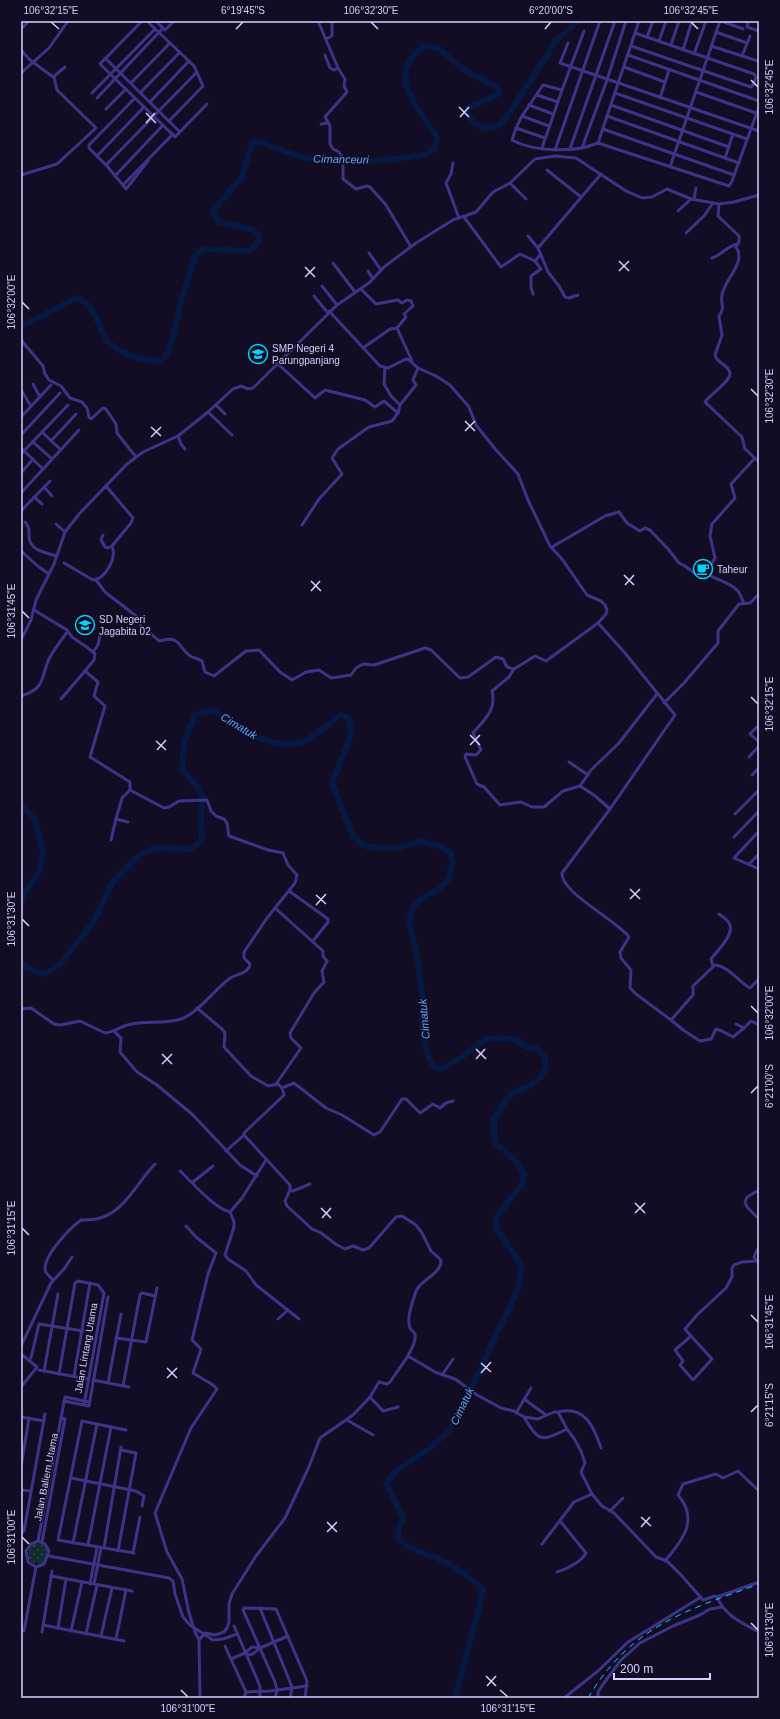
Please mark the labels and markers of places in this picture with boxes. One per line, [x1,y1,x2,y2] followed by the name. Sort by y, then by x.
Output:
[247,343,269,365] school or university icon: SMP Negeri 4 Parungpanjang
[272,343,340,366] place label: SMP Negeri 4 Parungpanjang
[692,558,714,580] cafe icon: Taheur
[717,564,748,575] place label: Taheur
[74,614,96,636] school or university icon: SD Negeri Jagabita 02
[99,614,151,637] place label: SD Negeri Jagabita 02

